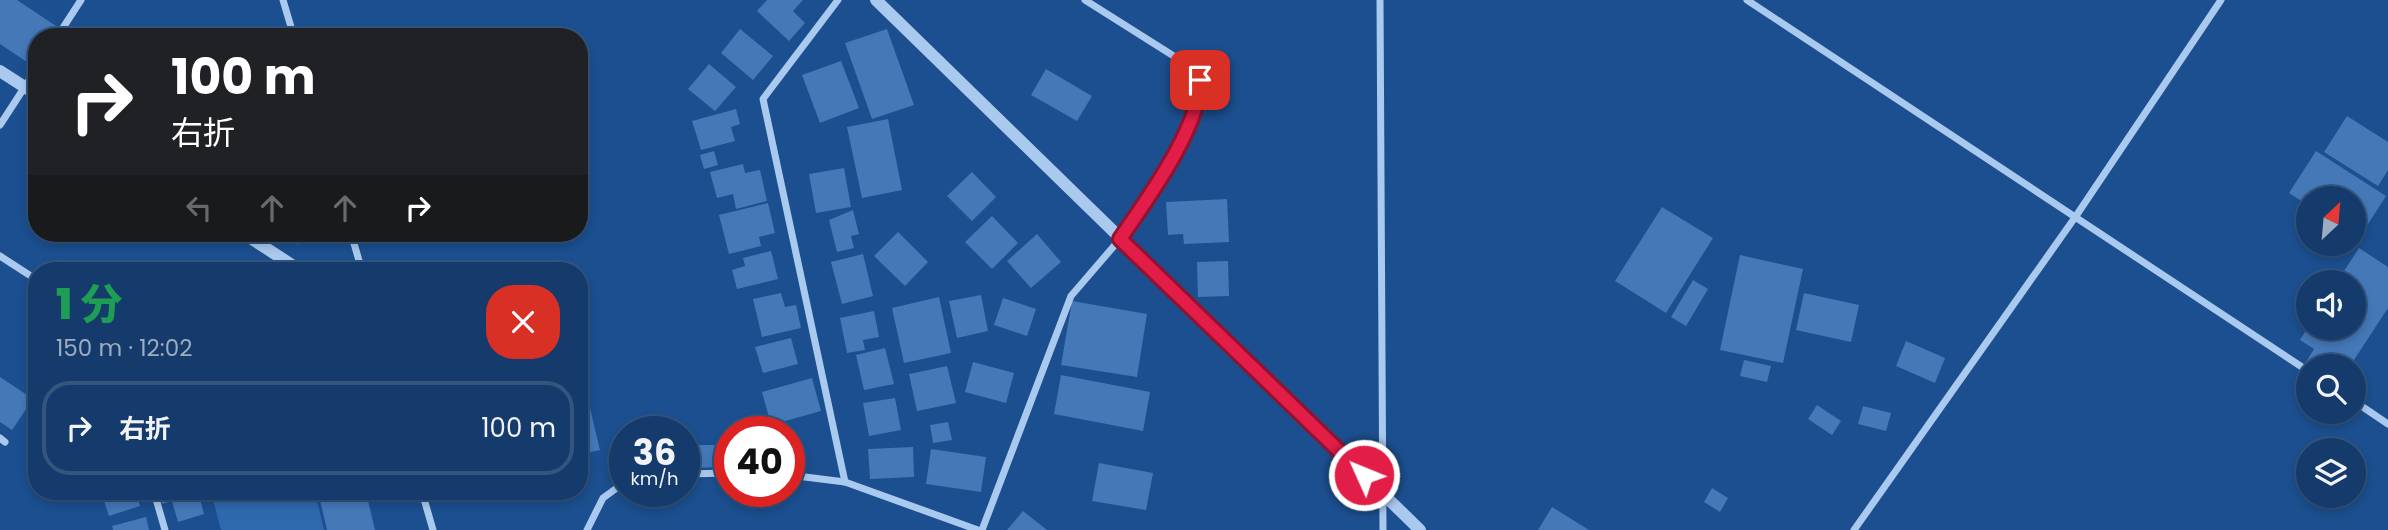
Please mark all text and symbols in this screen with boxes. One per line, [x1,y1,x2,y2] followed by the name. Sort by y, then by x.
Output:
[171,43,316,111] text: 100 m
[1170,50,1230,110] pin
[56,56,147,147] icon: right
[1181,61,1219,99] icon: arrive
[171,110,235,155] text: 右折
[2296,186,2366,256] north arrow
[2296,186,2366,508] map controls
[180,189,218,227] icon: left
[253,189,291,227] icon: ahead
[326,189,364,227] icon: ahead
[399,189,437,227] icon: right
[2296,270,2366,340] button: sound
[56,275,122,334] text: 1 分
[486,285,560,359] button: close
[56,332,192,364] text: 150 m · 12:02
[2296,354,2366,424] button: search
[60,409,98,447] icon: right
[481,410,556,446] text: 100 m
[119,411,171,447] text: 右折
[714,416,805,507] speed limit sign: 40
[633,428,676,477] text: 36
[1327,438,1401,512] position arrow
[2296,438,2366,508] button: layers
[631,466,678,491] text: km/h

